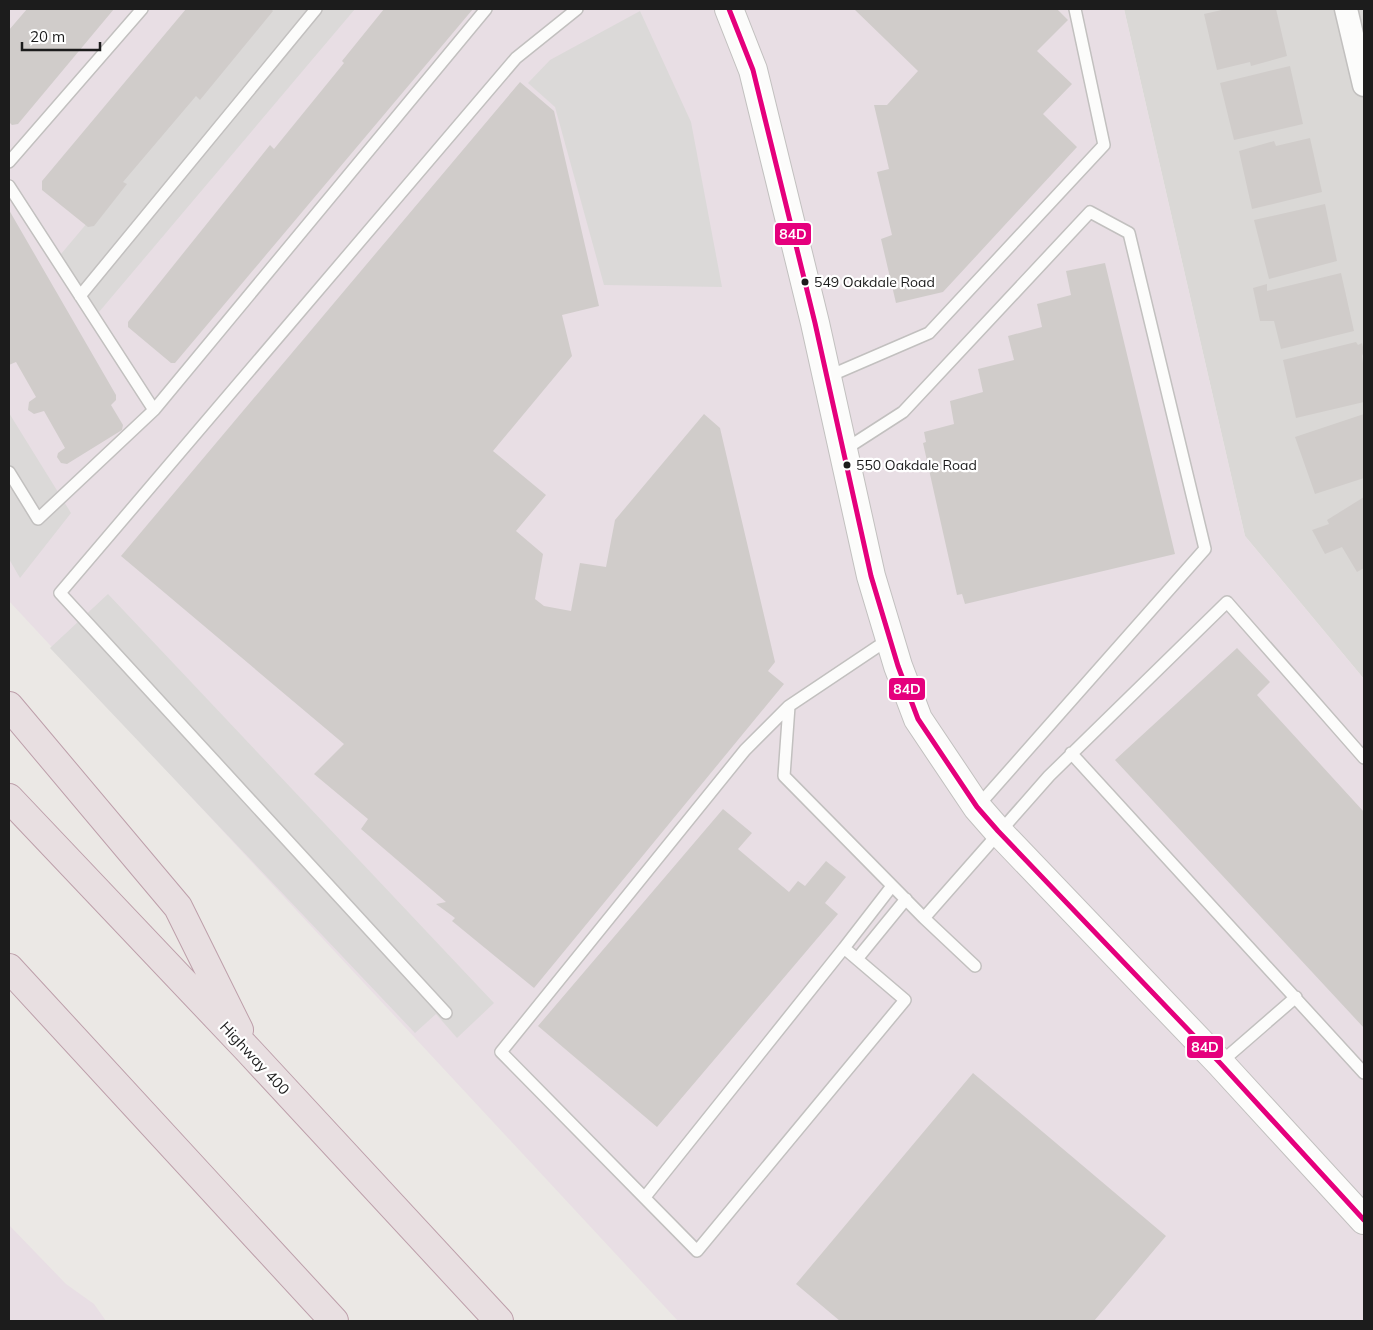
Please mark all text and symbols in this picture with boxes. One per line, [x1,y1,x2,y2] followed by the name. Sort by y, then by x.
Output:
[22,20,100,52] scale bar
[30,27,65,46] text: 20 m
[774,222,812,246] line badge: 84D
[779,225,807,243] text: 84D
[814,273,935,291] place label: 549 Oakdale Road
[800,277,810,287] marker: 549 Oakdale Road
[856,456,977,474] place label: 550 Oakdale Road
[842,460,852,470] marker: 550 Oakdale Road
[888,677,926,701] line badge: 84D
[893,680,921,698] text: 84D
[216,1017,294,1099] street label: Highway 400
[1186,1035,1224,1059] line badge: 84D
[1191,1038,1219,1056] text: 84D

